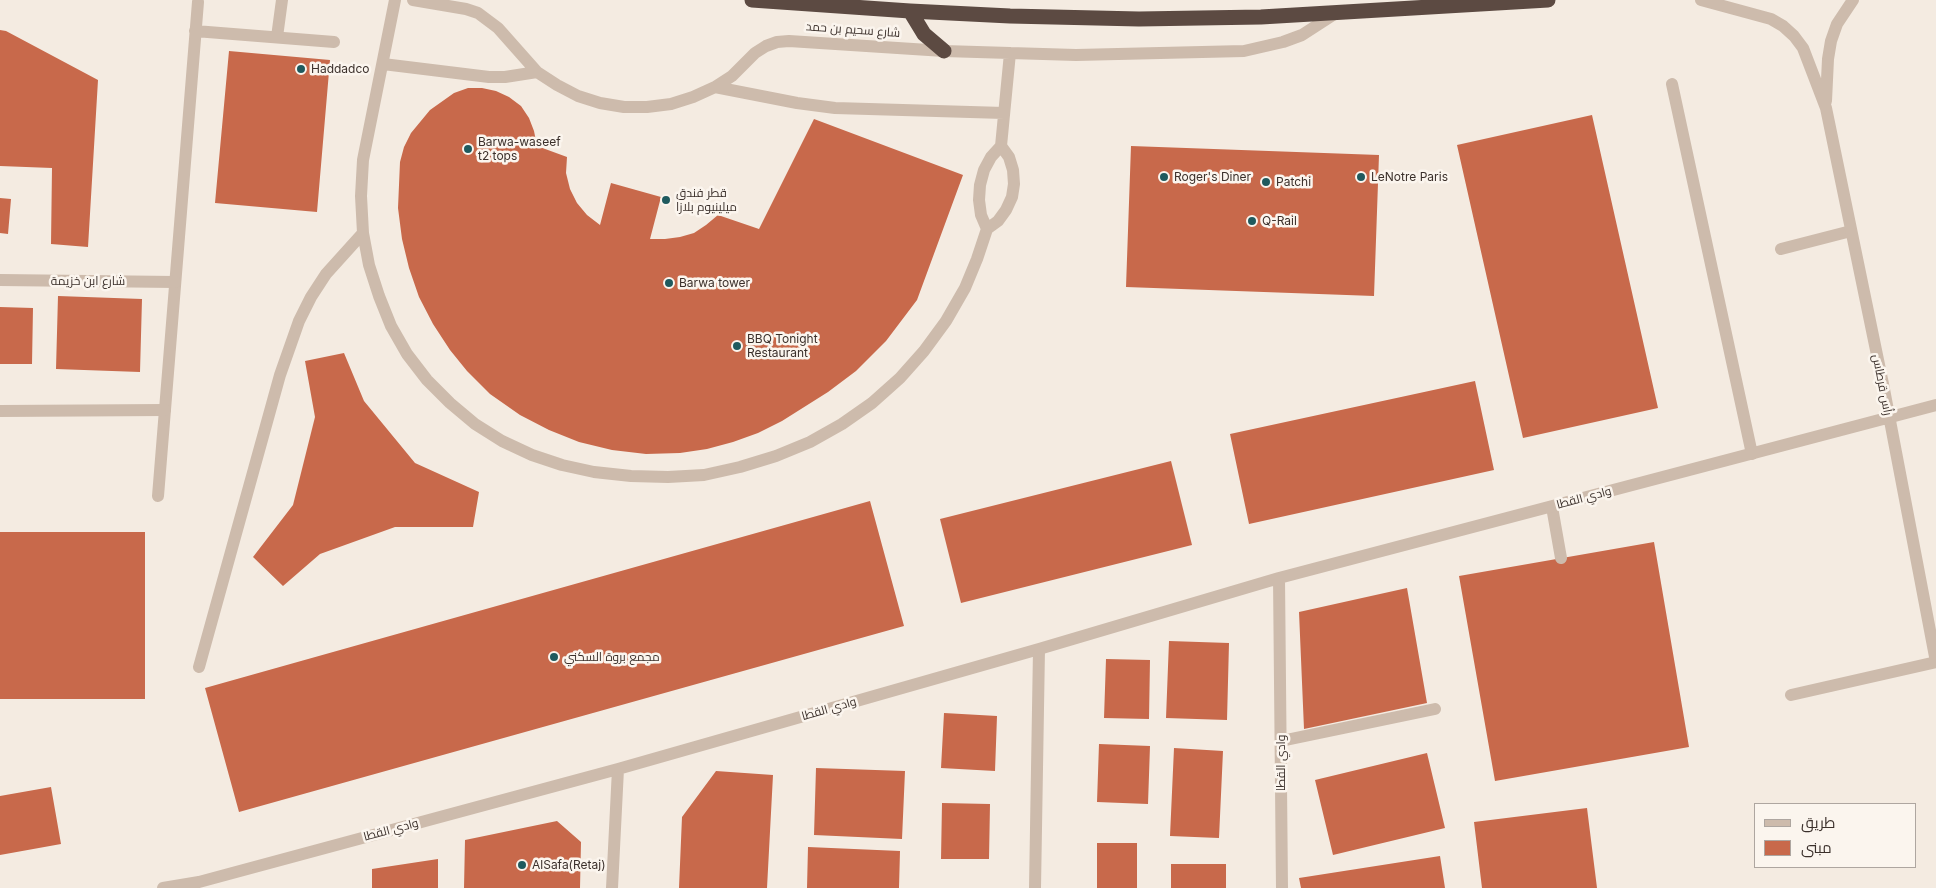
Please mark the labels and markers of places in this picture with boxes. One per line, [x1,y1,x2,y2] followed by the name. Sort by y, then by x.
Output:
[311,62,369,76] place label: Haddadco
[295,63,307,75] marker: Haddadco
[478,135,561,163] place label: Barwa-waseef t2 tops
[462,143,474,155] marker: Barwa-waseef t2 tops
[1174,170,1251,184] place label: Roger's Diner
[1371,170,1448,184] place label: LeNotre Paris
[1158,171,1170,183] marker: Roger's Diner
[1355,171,1367,183] marker: LeNotre Paris
[1276,175,1311,189] place label: Patchi
[1260,176,1272,188] marker: Patchi
[676,186,737,214] place label: قطر فندق ميلينيوم بلازا
[660,194,672,206] marker: قطر فندق ميلينيوم بلازا
[1262,214,1297,228] place label: Q-Rail
[1246,215,1258,227] marker: Q-Rail
[679,276,750,290] place label: Barwa tower
[663,277,675,289] marker: Barwa tower
[747,332,818,360] place label: BBQ Tonight Restaurant
[731,340,743,352] marker: BBQ Tonight Restaurant
[564,650,660,664] place label: مجمع بروة السكني
[548,651,560,663] marker: مجمع بروة السكني
[532,858,606,872] place label: AlSafa(Retaj)
[516,859,528,871] marker: AlSafa(Retaj)

